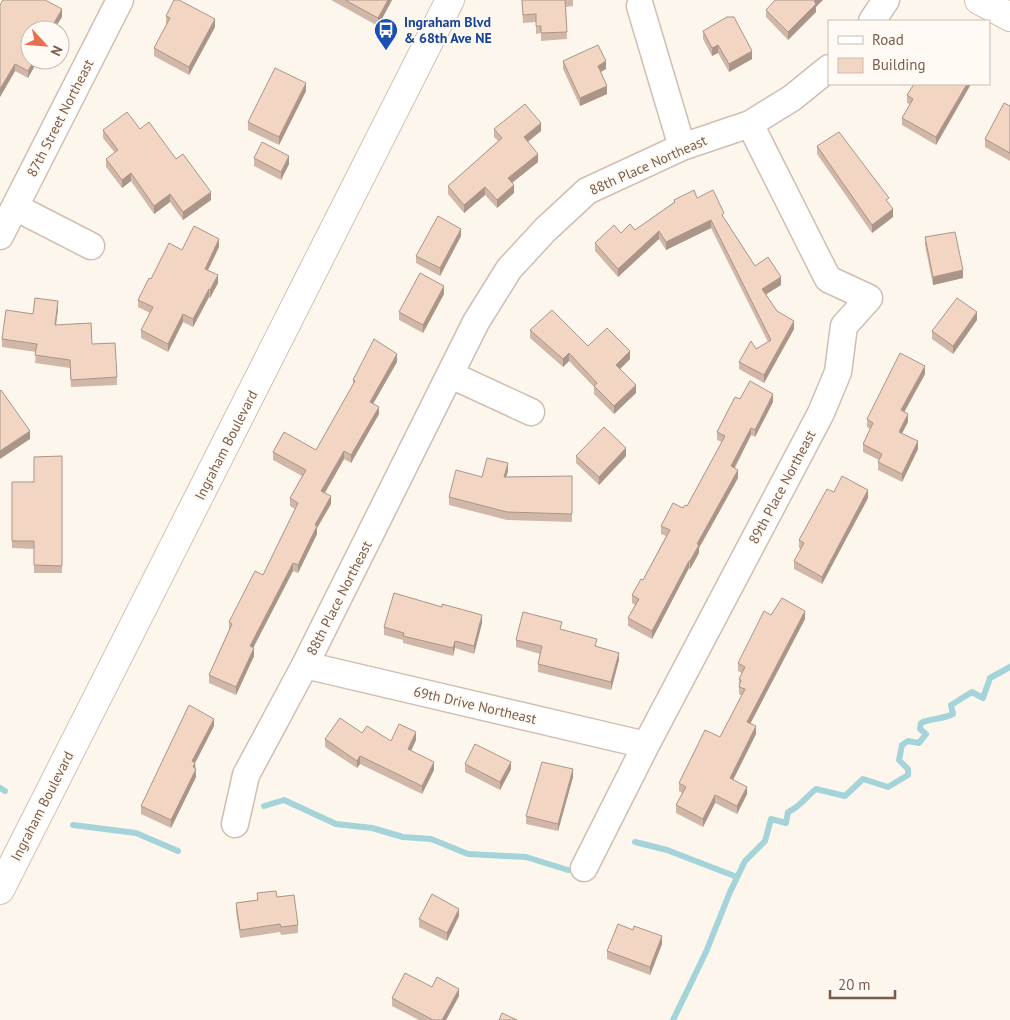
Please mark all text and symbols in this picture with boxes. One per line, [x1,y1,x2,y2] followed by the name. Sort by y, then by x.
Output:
[404,13,492,47] place label: Ingraham Blvd & 68th Ave NE
[373,17,399,51] bus stop icon: Ingraham Blvd & 68th Ave NE
[20,20,70,70] north arrow
[828,20,990,85] legend
[872,30,904,49] text: Road
[47,43,67,59] text: N
[872,55,926,74] text: Building
[23,56,98,180] street label: 87th Street Northeast
[587,131,710,199] street label: 88th Place Northeast
[191,387,261,503] street label: Ingraham Boulevard
[744,427,820,547] street label: 89th Place Northeast
[302,537,376,658] street label: 88th Place Northeast
[412,682,539,728] street label: 69th Drive Northeast
[7,748,77,864] street label: Ingraham Boulevard
[830,968,895,1000] scale bar
[838,975,871,994] text: 20 m

